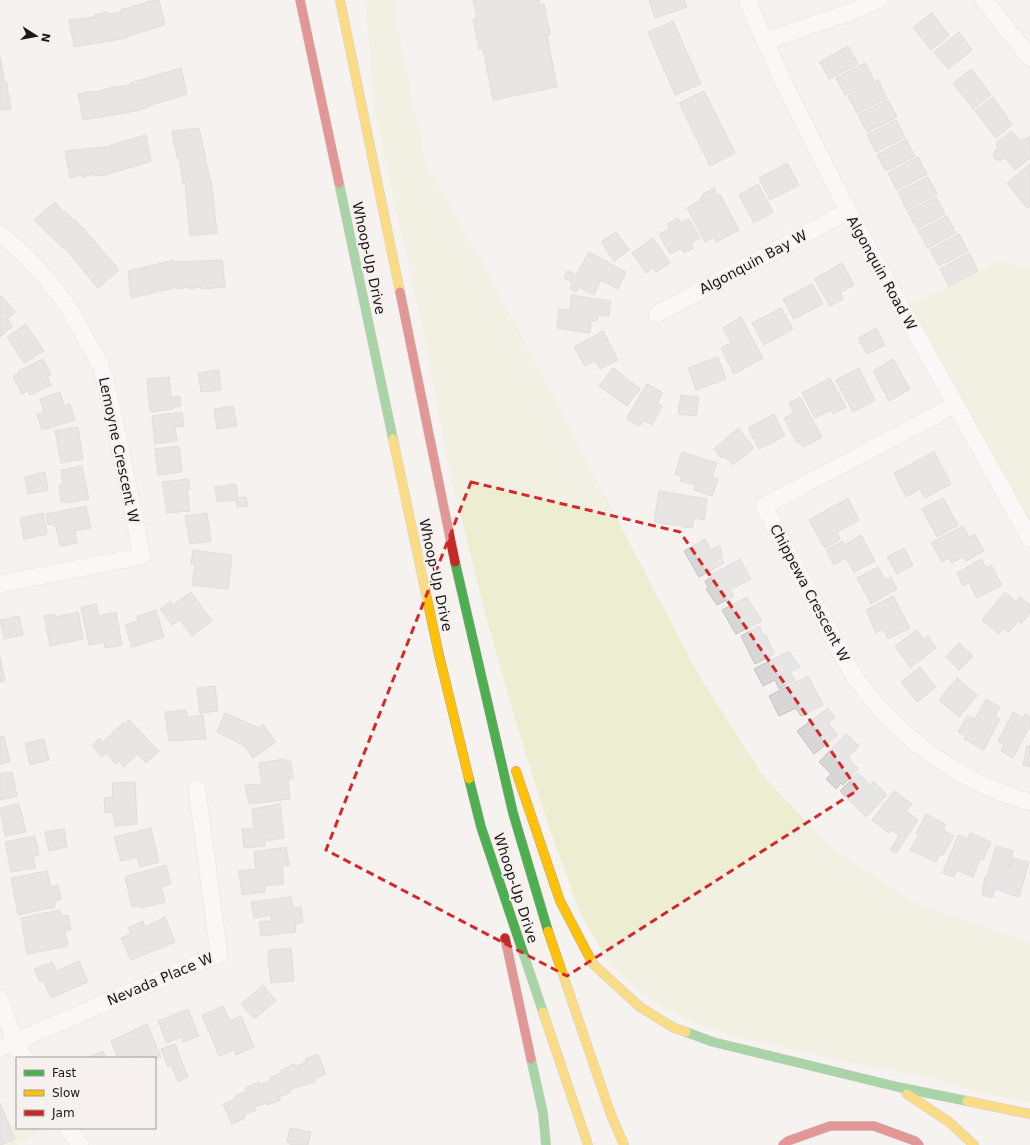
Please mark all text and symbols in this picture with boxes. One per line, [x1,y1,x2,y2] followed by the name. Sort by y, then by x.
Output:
[16,16,56,56] north arrow
[38,32,53,44] text: N
[349,200,389,316] street label: Whoop-Up Drive
[844,213,920,333] street label: Algonquin Road W
[696,227,810,297] street label: Algonquin Bay W
[96,376,142,525] street label: Lemoyne Crescent W
[416,517,456,633] street label: Whoop-Up Drive
[767,521,853,665] street label: Chippewa Crescent W
[491,831,541,945] street label: Whoop-Up Drive
[105,949,215,1009] street label: Nevada Place W
[16,1057,156,1129] legend
[52,1066,76,1080] text: Fast
[52,1086,80,1100] text: Slow
[51,1106,75,1120] text: Jam

